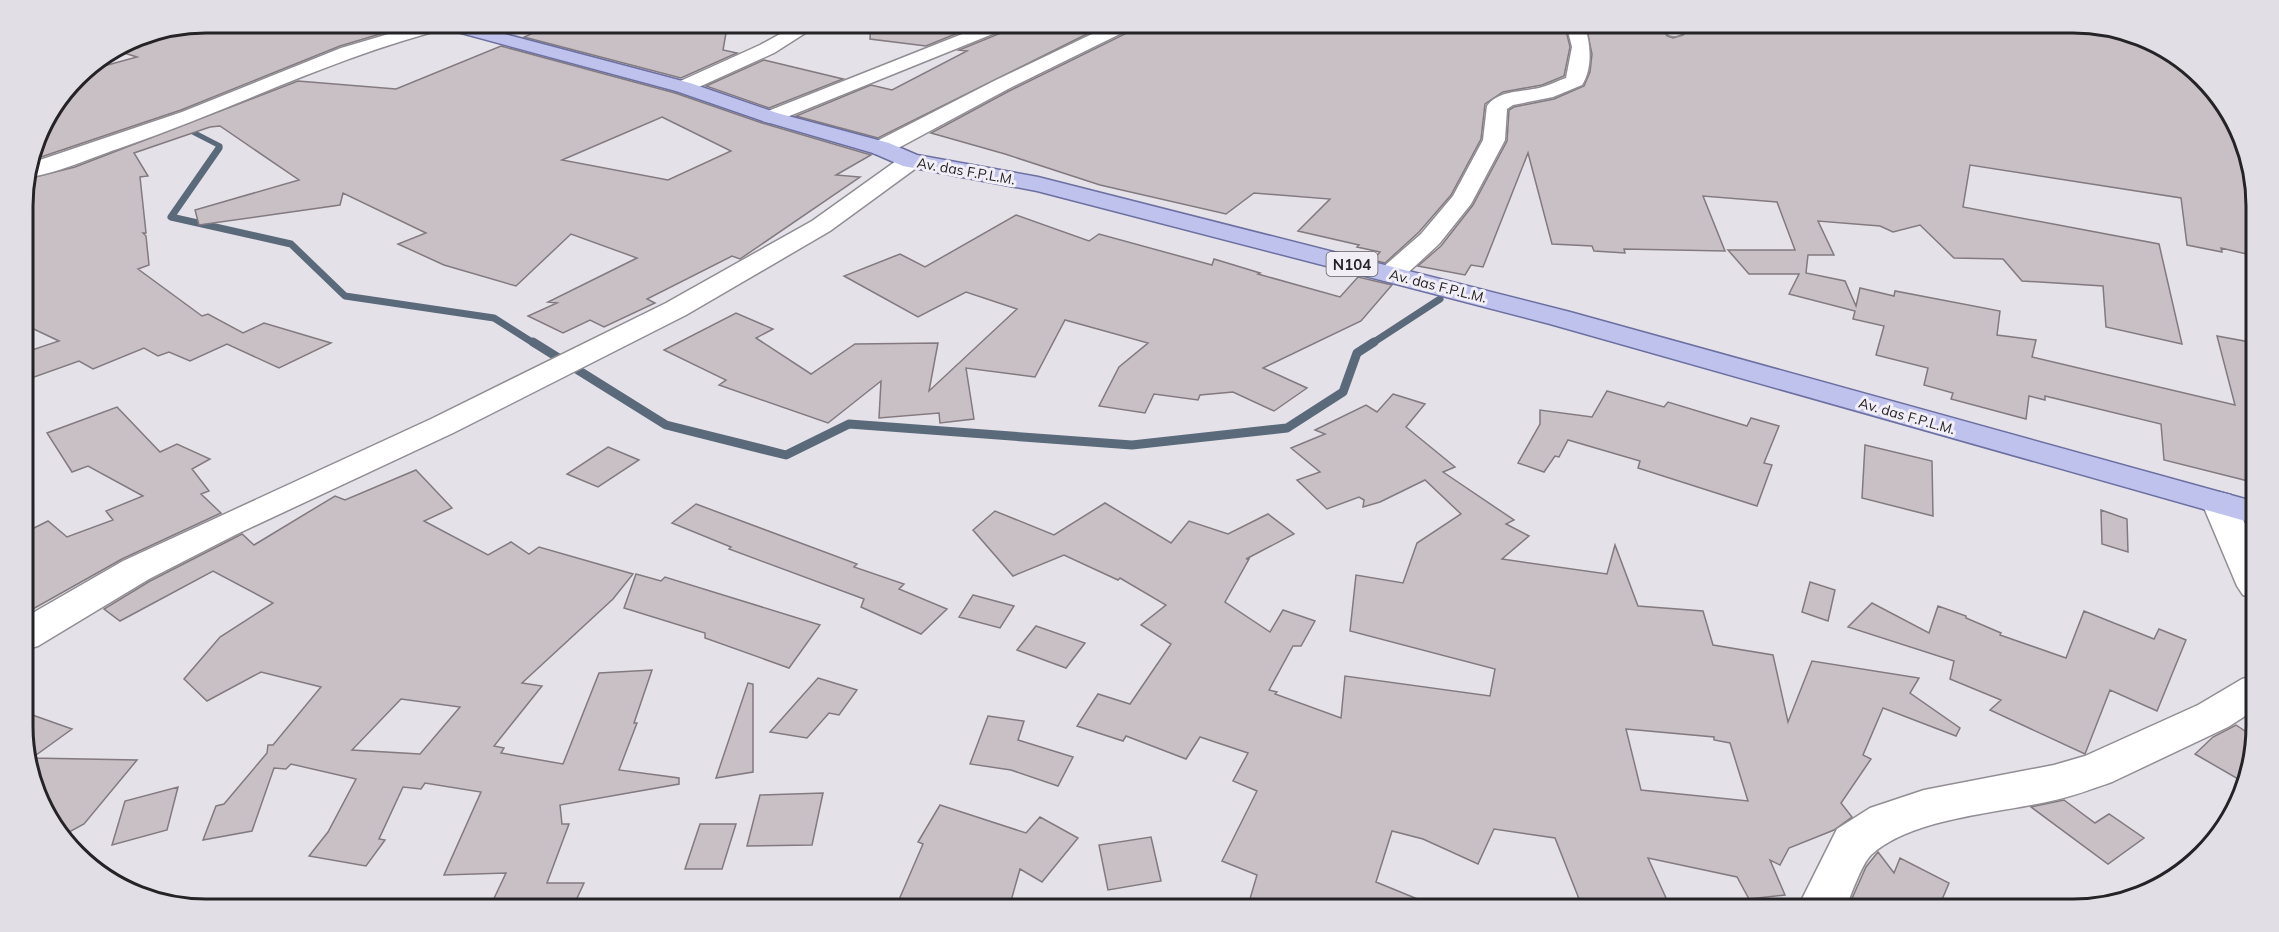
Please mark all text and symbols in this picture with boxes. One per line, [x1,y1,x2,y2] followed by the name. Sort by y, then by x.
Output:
[916,154,1016,188] street label: Av. das F.P.L.M.
[1326,252,1378,276] road number: N104
[1388,265,1488,307] street label: Av. das F.P.L.M.
[1857,394,1957,438] street label: Av. das F.P.L.M.

